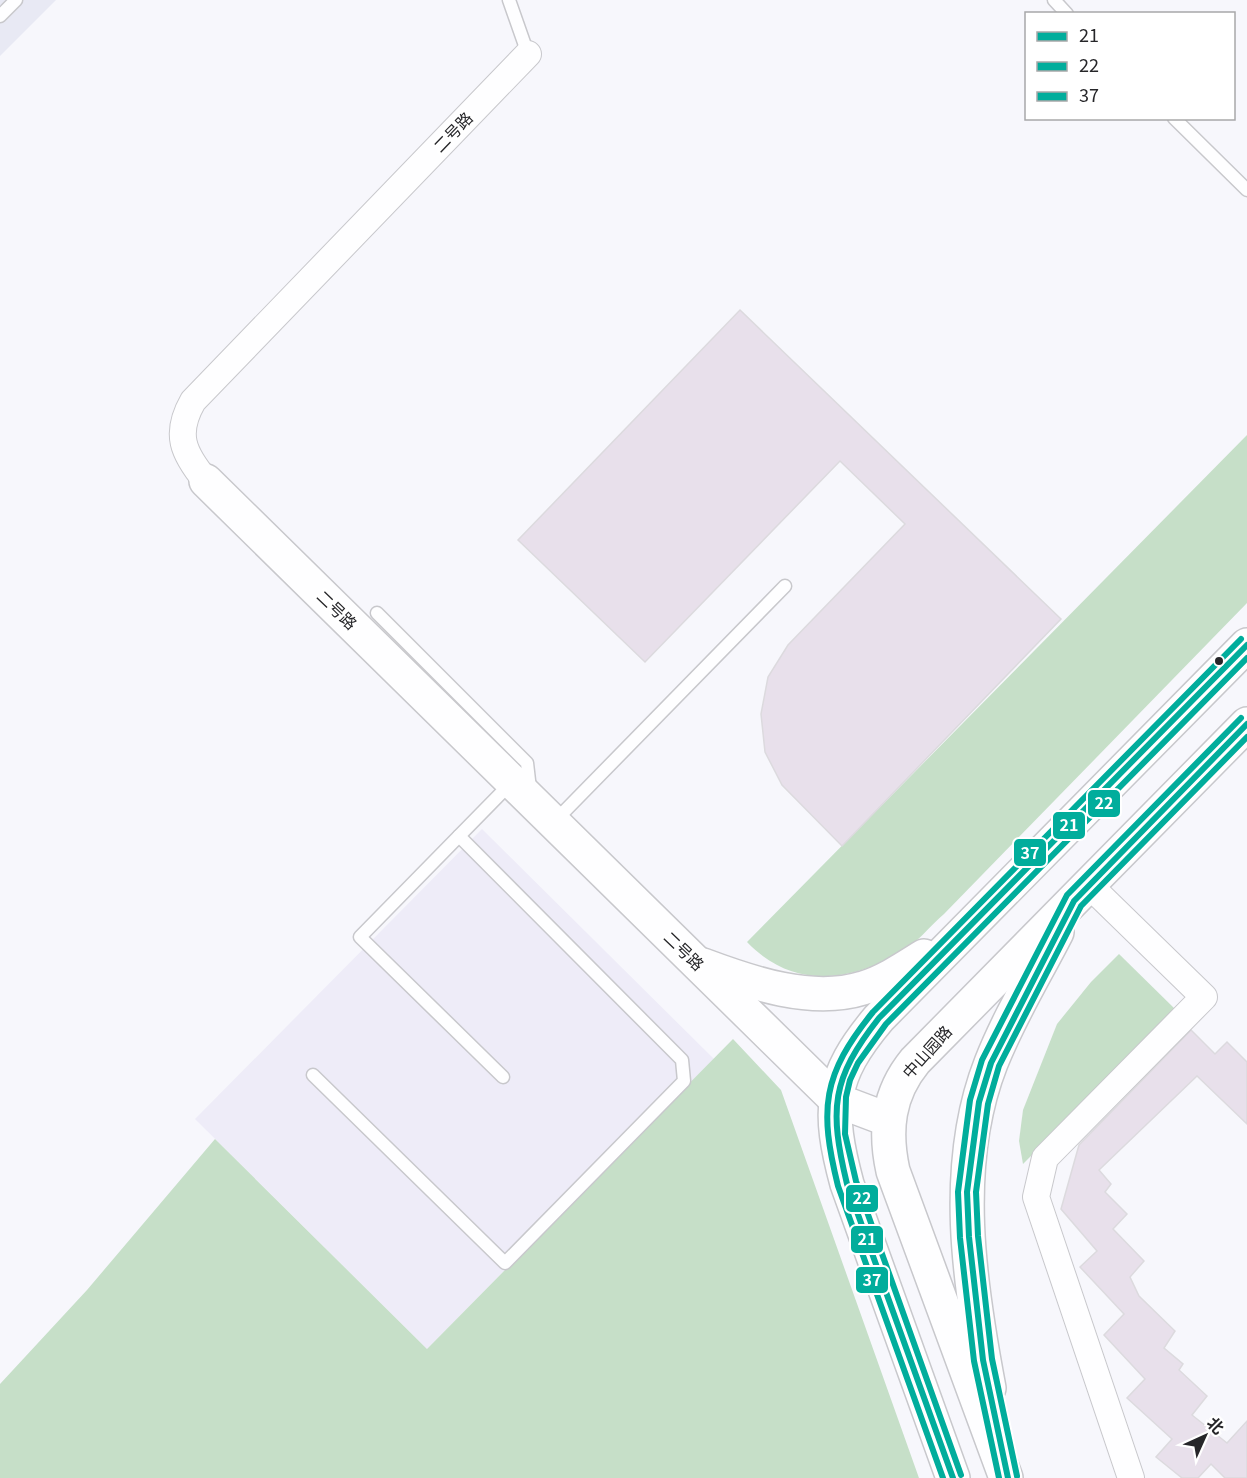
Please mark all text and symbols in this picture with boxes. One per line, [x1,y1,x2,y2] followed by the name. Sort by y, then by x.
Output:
[1025,12,1235,120] legend
[1079,21,1099,47] text: 21
[1079,51,1099,77] text: 22
[1079,81,1099,107] text: 37
[427,106,478,157] street label: 二号路
[312,584,363,635] street label: 二号路
[1213,655,1225,667] unlabelled marker
[1087,789,1121,818] line badge: 22
[1095,790,1113,814] text: 22
[1052,811,1086,840] line badge: 21
[1060,812,1078,836] text: 21
[1013,838,1047,867] line badge: 37
[1021,840,1039,864] text: 37
[659,925,710,976] street label: 二号路
[896,1020,957,1083] street label: 中山园路
[845,1184,879,1213] line badge: 22
[853,1185,871,1209] text: 22
[850,1225,884,1254] line badge: 21
[858,1226,876,1250] text: 21
[855,1266,889,1294] line badge: 37
[863,1267,881,1291] text: 37
[1175,1406,1235,1466] north arrow
[1202,1411,1230,1439] text: 北

